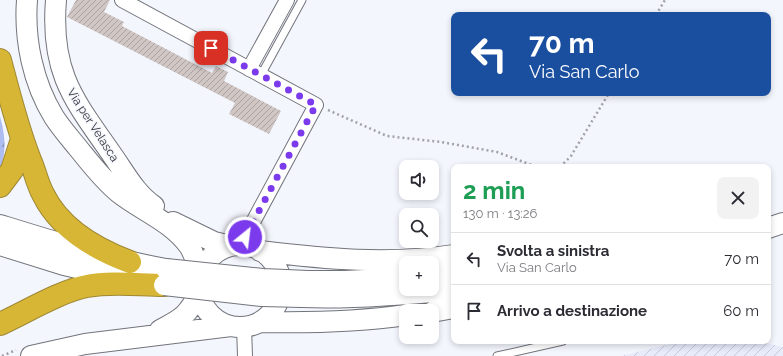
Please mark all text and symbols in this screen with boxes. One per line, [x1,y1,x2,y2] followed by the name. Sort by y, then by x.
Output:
[529,27,595,60] text: 70 m
[463,28,515,80] icon: left
[194,31,228,65] pin
[200,37,222,59] icon: arrive
[529,61,639,82] text: Via San Carlo
[64,86,122,164] street label: Via per Velasca
[399,160,439,344] map controls
[399,160,439,200] button: sound
[463,176,525,205] text: 2 min
[717,177,759,219] button: close
[463,206,537,221] text: 130 m · 13:26
[399,208,439,248] button: search
[224,216,266,258] position arrow
[497,242,609,260] text: Svolta a sinistra
[463,248,485,270] icon: left
[724,250,759,268] text: 70 m
[399,256,439,296] button: +
[497,260,577,275] text: Via San Carlo
[463,300,485,322] icon: arrive
[497,302,647,320] text: Arrivo a destinazione
[723,302,759,320] text: 60 m
[399,304,439,344] button: −

